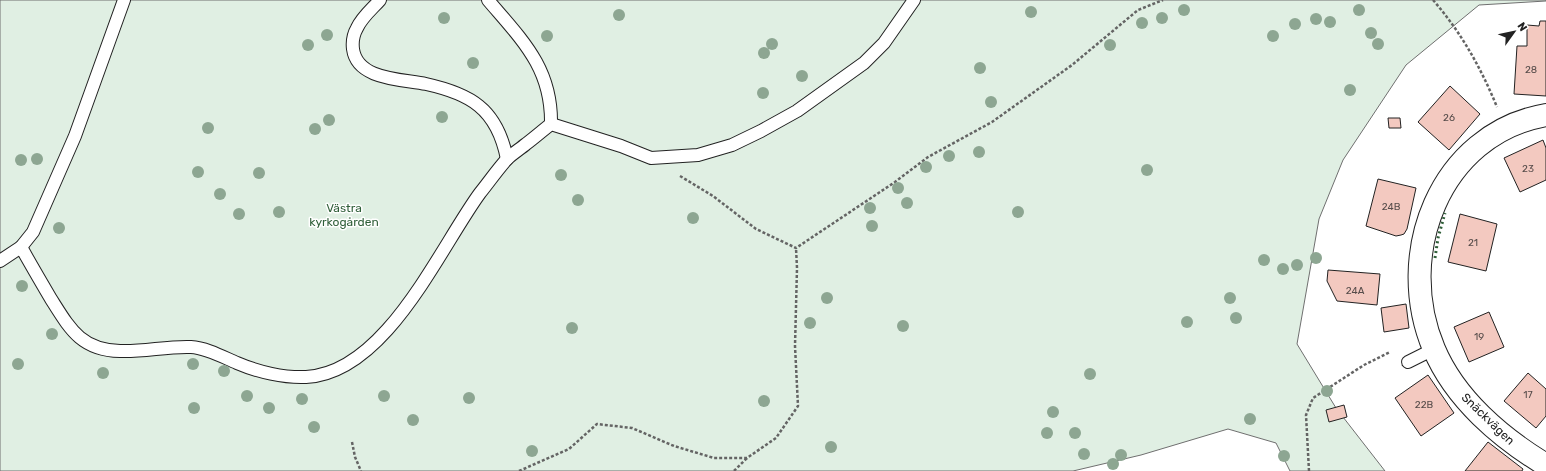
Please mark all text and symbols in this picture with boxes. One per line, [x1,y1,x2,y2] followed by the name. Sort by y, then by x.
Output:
[1494,12,1534,52] north arrow
[1514,20,1530,34] text: N
[1525,64,1537,76] house number: 28
[1443,112,1455,124] house number: 26
[1522,163,1534,175] house number: 23
[309,201,379,229] park label: Västra kyrkogården
[1382,201,1401,213] house number: 24B
[1468,237,1478,249] house number: 21
[1346,285,1365,297] house number: 24A
[1474,331,1484,343] house number: 19
[1523,389,1533,401] house number: 17
[1459,390,1517,448] street label: Snäckvägen
[1415,399,1434,411] house number: 22B

